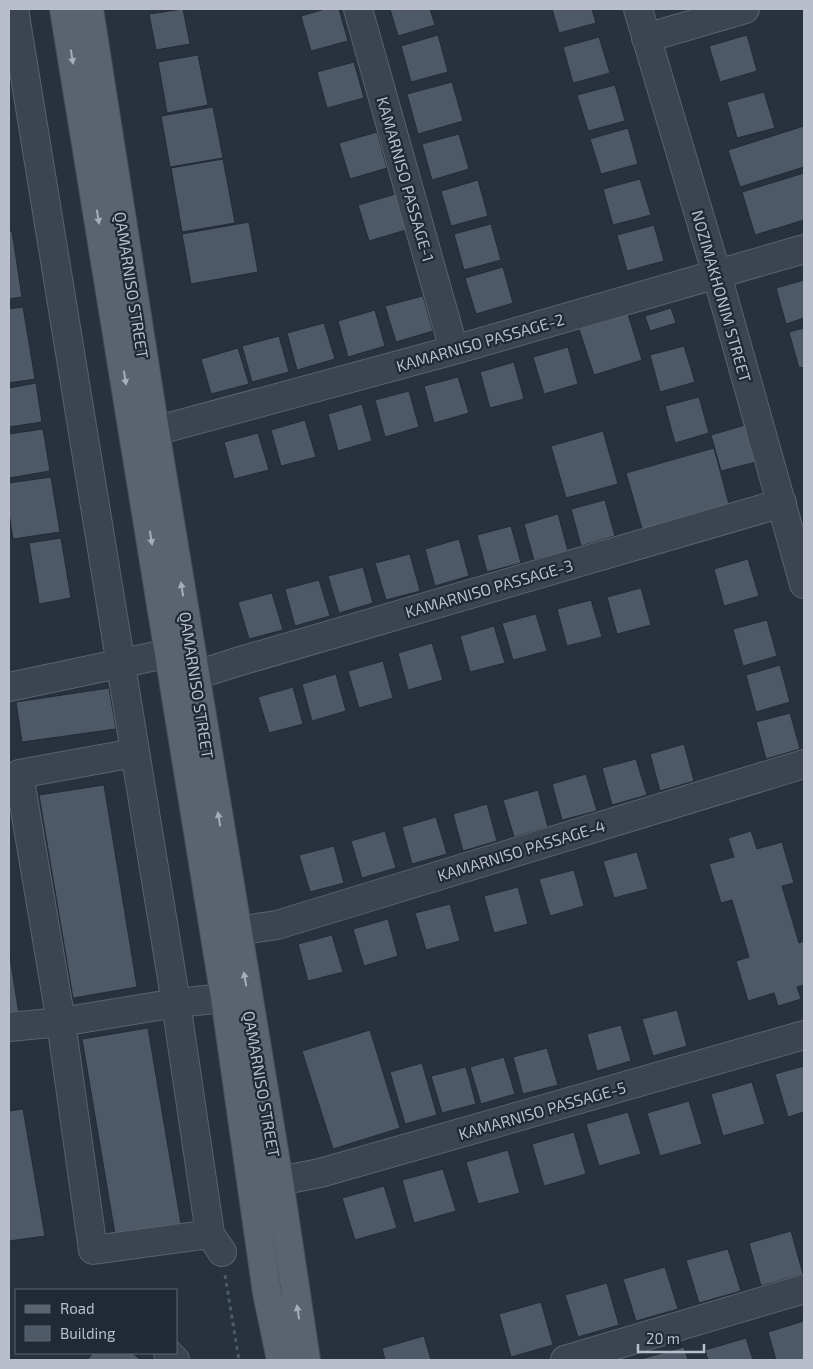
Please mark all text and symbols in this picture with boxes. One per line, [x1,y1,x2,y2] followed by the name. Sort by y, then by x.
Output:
[69,49,77,65] one-way arrow
[373,94,439,264] street label: KAMARNISO PASSAGE-1
[688,208,756,384] street label: NOZIMAKHONIM STREET
[95,210,103,226] one-way arrow
[110,210,153,360] street label: QAMARNISO STREET
[394,309,566,375] street label: KAMARNISO PASSAGE-2
[121,370,129,386] one-way arrow
[147,530,155,546] one-way arrow
[403,555,575,621] street label: KAMARNISO PASSAGE-3
[177,581,185,597] one-way arrow
[175,610,218,760] street label: QAMARNISO STREET
[214,810,222,826] one-way arrow
[435,815,607,885] street label: KAMARNISO PASSAGE-4
[240,971,248,987] one-way arrow
[239,1009,284,1159] street label: QAMARNISO STREET
[456,1077,628,1143] street label: KAMARNISO PASSAGE-5
[15,1289,178,1354] legend
[60,1299,95,1317] text: Road
[294,1304,302,1320] one-way arrow
[638,1322,704,1354] scale bar
[60,1324,116,1342] text: Building
[646,1329,680,1347] text: 20 m

